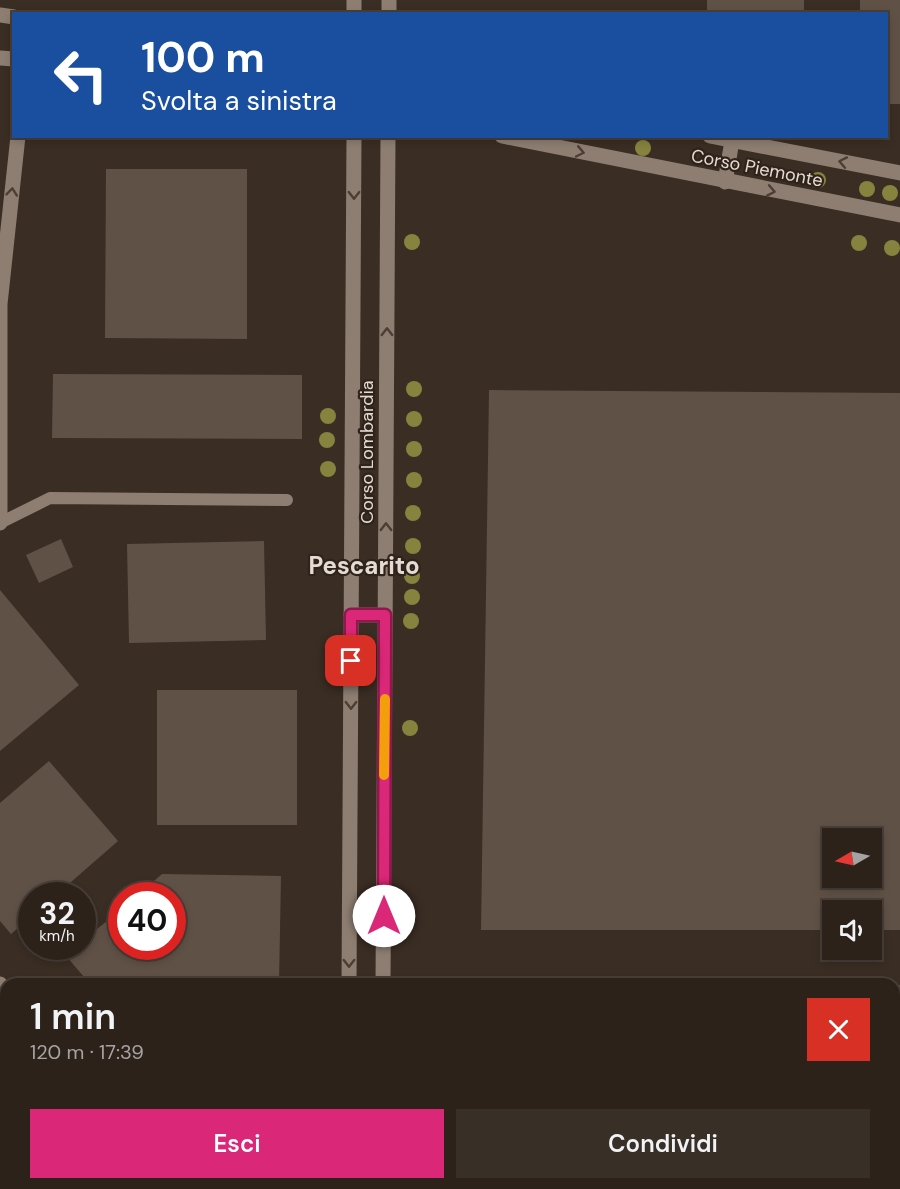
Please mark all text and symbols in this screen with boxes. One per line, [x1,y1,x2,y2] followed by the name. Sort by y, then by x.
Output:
[141,30,265,85] text: 100 m
[42,36,120,114] icon: left
[141,83,337,118] text: Svolta a sinistra
[689,143,825,193] street label: Corso Piemonte
[574,145,584,158] one-way arrow
[838,156,848,169] one-way arrow
[766,184,776,197] one-way arrow
[5,187,18,197] one-way arrow
[348,190,360,199] one-way arrow
[381,327,393,336] one-way arrow
[355,380,379,524] street label: Corso Lombardia
[380,522,392,531] one-way arrow
[308,550,420,581] district label: Pescarito
[325,635,376,686] pin
[334,644,367,677] icon: arrive
[345,700,357,709] one-way arrow
[822,828,882,888] north arrow
[822,828,882,960] map controls
[108,882,186,960] speed limit sign: 40
[352,884,416,948] position arrow
[39,894,75,933] text: 32
[822,900,882,960] button: sound
[39,926,75,946] text: km/h
[343,958,356,967] one-way arrow
[30,993,116,1040] text: 1 min
[807,998,870,1061] button: close
[30,1039,144,1065] text: 120 m · 17:39
[30,1109,444,1178] button: Esci
[456,1109,870,1178] button: Condividi

